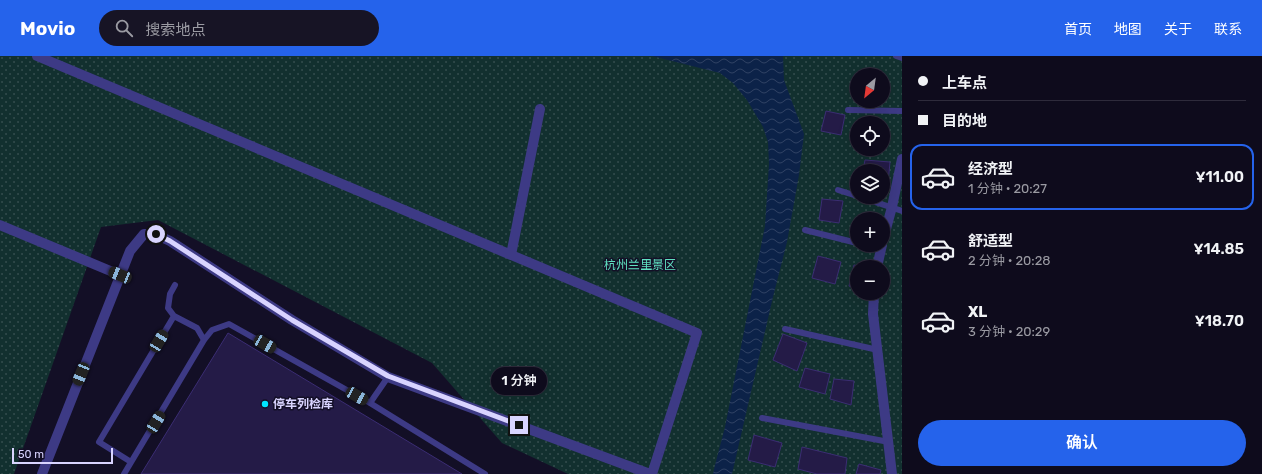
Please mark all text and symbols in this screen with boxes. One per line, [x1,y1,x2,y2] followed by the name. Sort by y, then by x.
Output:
[99,10,379,46] search box
[20,17,75,40] text: Movio
[113,17,135,39] icon: search
[145,21,205,39] text: 搜索地点
[1064,21,1092,38] text: 首页
[1114,21,1142,38] text: 地图
[1164,21,1192,38] text: 关于
[1214,21,1242,38] text: 联系
[850,68,890,108] north arrow
[850,68,890,300] map controls
[942,74,987,92] text: 上车点
[942,112,987,130] text: 目的地
[850,116,890,156] button: locate
[920,159,956,195] icon: car
[968,160,1013,178] text: 经济型
[850,164,890,204] button: layers
[1196,168,1244,186] text: ¥11.00
[968,181,1047,196] text: 1 分钟 · 20:27
[850,212,890,252] button: +
[147,225,165,243] route start
[920,231,956,267] icon: car
[968,232,1013,250] text: 舒适型
[1193,240,1244,258] text: ¥14.85
[968,253,1051,268] text: 2 分钟 · 20:28
[604,258,676,272] park label: 杭州兰里景区
[850,260,890,300] button: −
[107,265,133,285] car
[920,303,956,339] icon: car
[968,303,987,321] text: XL
[1195,312,1244,330] text: ¥18.70
[968,324,1050,339] text: 3 分钟 · 20:29
[148,328,170,354] car
[252,333,278,355] car
[71,361,91,387] car
[491,367,547,395] callout: 1 分钟
[501,373,537,388] text: 1 分钟
[344,385,370,407] car
[273,397,333,411] place label: 停车列检库
[260,399,270,409] marker: 停车列检库
[145,409,167,435] car
[510,416,528,434] route end
[918,420,1246,466] button: 确认
[12,446,113,465] scale bar
[18,448,44,461] text: 50 m

